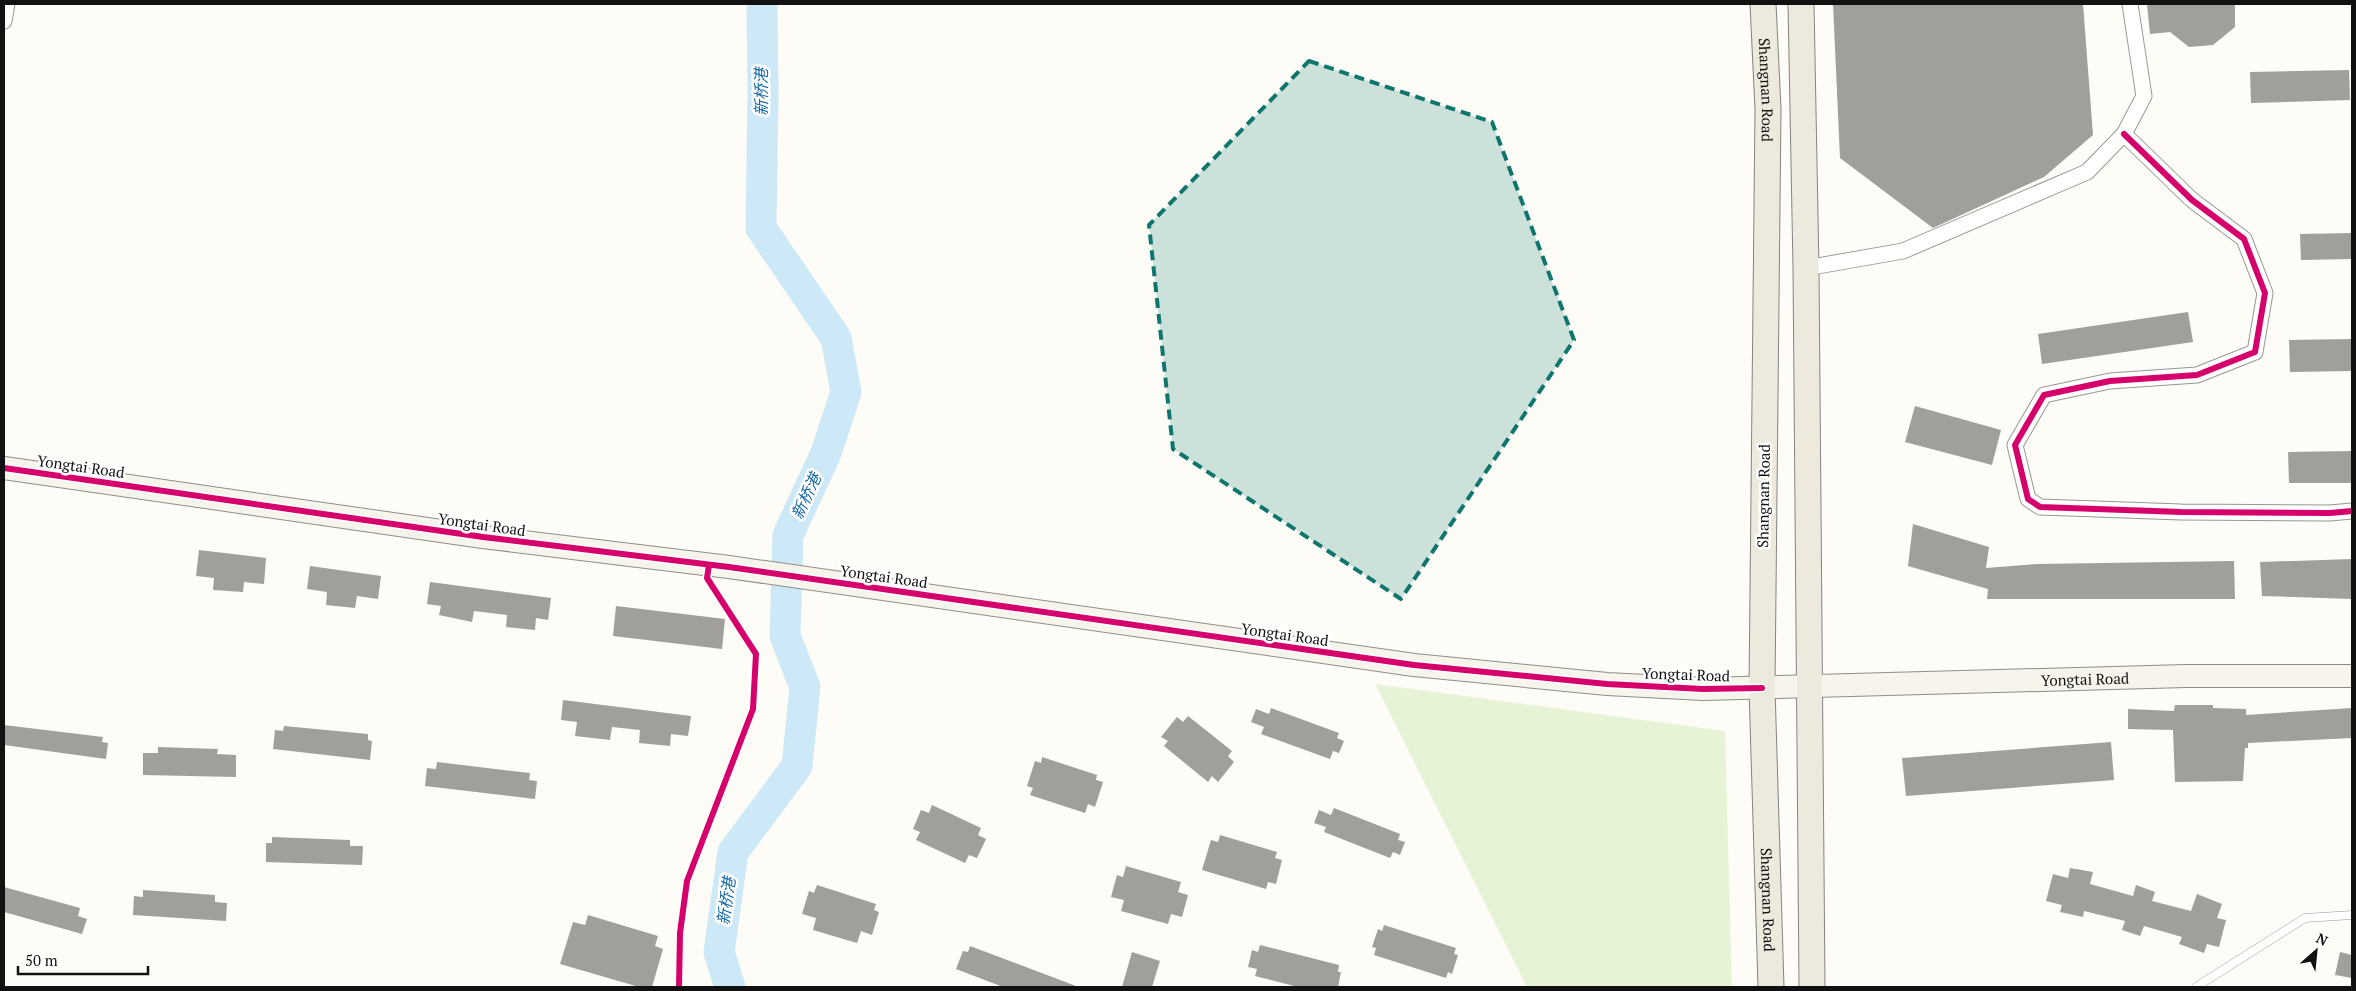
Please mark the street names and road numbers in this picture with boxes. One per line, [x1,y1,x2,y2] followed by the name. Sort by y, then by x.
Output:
[1755,38,1778,142] street label: Shangnan Road
[1752,444,1774,548] street label: Shangnan Road
[36,450,126,482] street label: Yongtai Road
[437,508,527,540] street label: Yongtai Road
[839,560,929,592] street label: Yongtai Road
[1240,618,1330,650] street label: Yongtai Road
[1642,662,1730,686] street label: Yongtai Road
[2041,668,2129,690] street label: Yongtai Road
[1757,848,1780,952] street label: Shangnan Road

